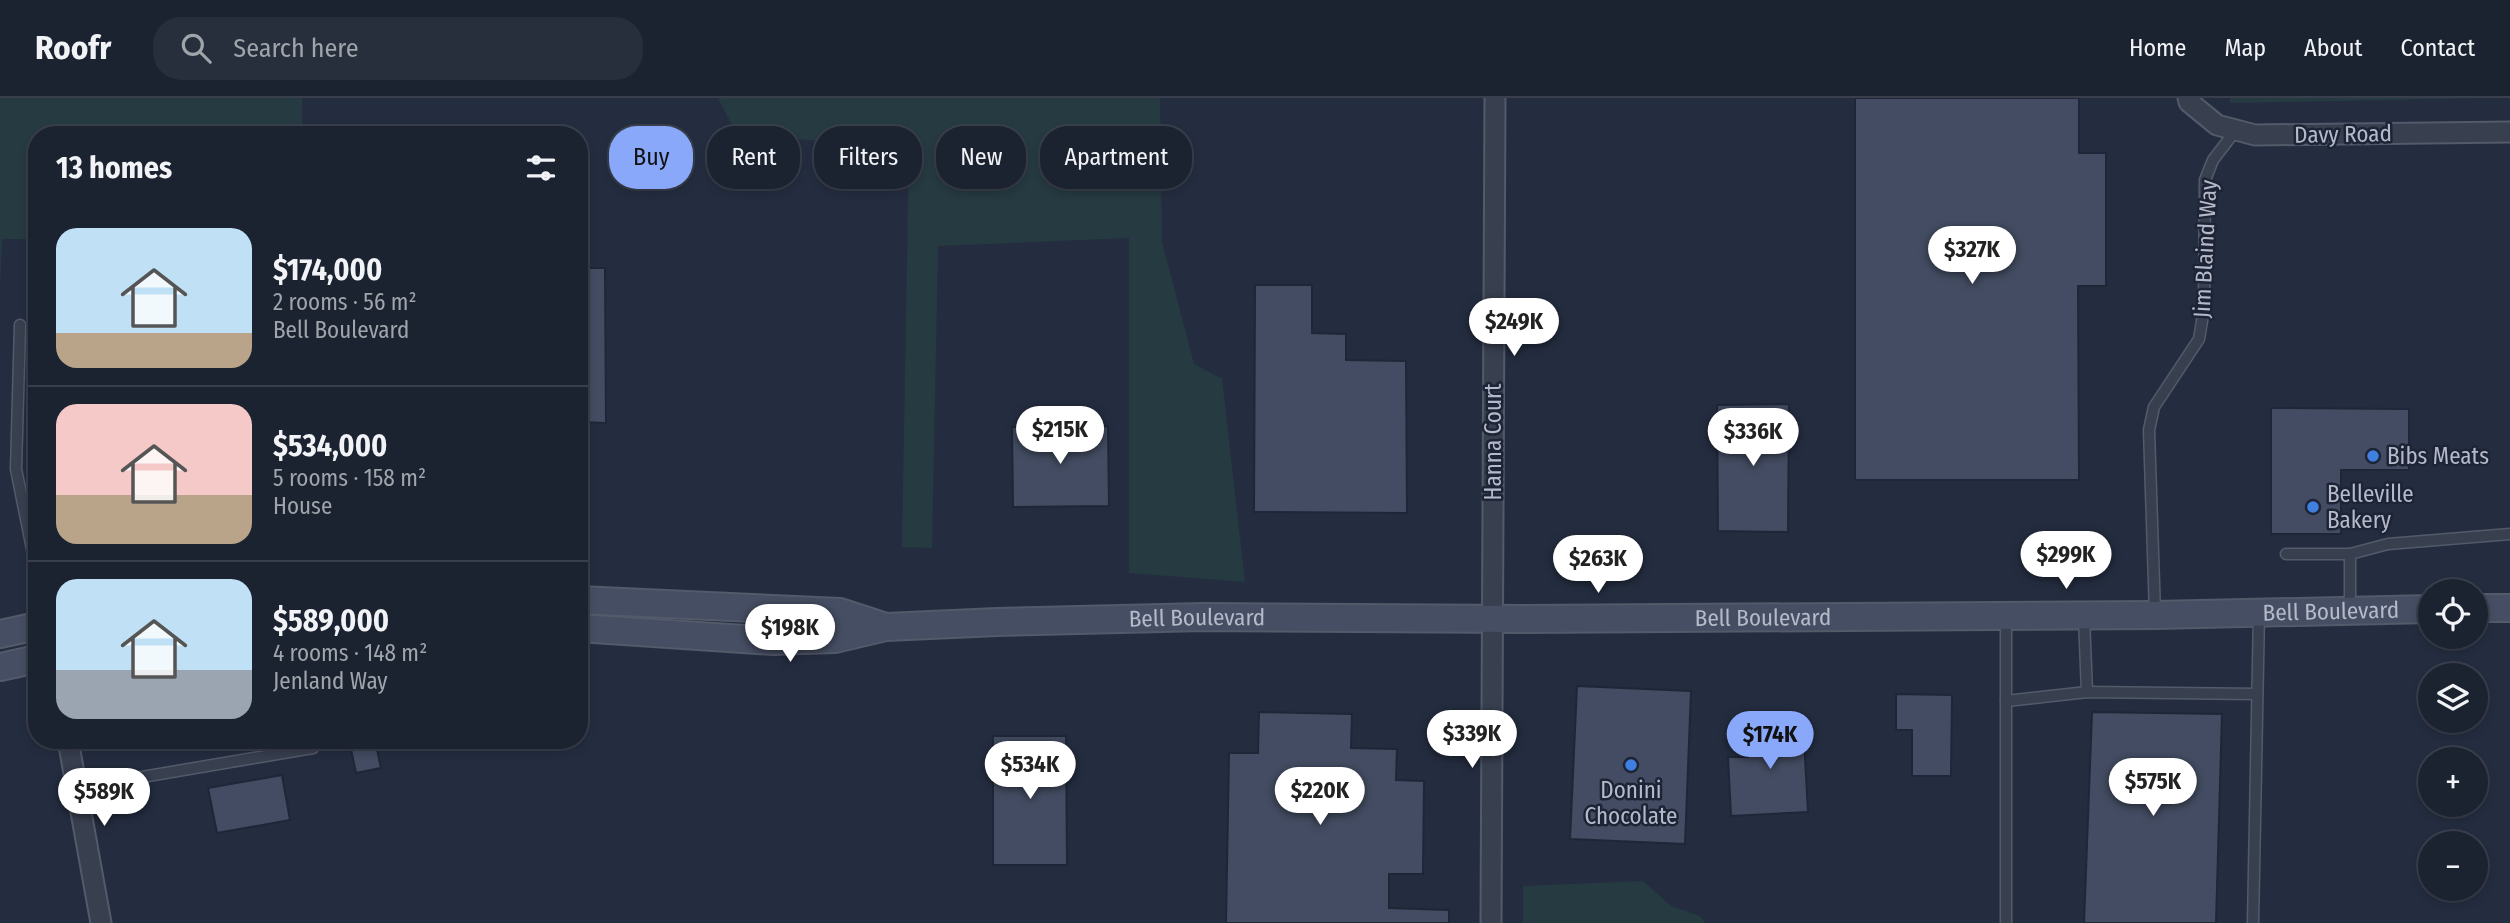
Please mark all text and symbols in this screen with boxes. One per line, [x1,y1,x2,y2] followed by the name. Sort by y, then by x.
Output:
[153,17,643,80] search box
[35,28,111,68] text: Roofr
[177,29,215,67] icon: search
[233,33,359,64] text: Search here
[2129,34,2186,62] text: Home
[2224,34,2266,62] text: Map
[2304,34,2362,62] text: About
[2400,34,2475,62] text: Contact
[2294,119,2392,149] street label: Davy Road
[609,126,693,189] chip: Buy
[707,126,800,189] chip: Rent
[814,126,922,189] chip: Filters
[936,126,1026,189] chip: New
[1040,126,1192,189] chip: Apartment
[522,149,560,187] icon: filters
[56,150,172,186] text: 13 homes
[2187,178,2223,319] street label: Jim Blaind Way
[1923,226,2021,286] pin: $327K
[1944,235,2000,263] text: $327K
[273,252,382,288] text: $174,000
[112,256,196,340] icon: home
[273,288,417,316] text: 2 rooms · 56 m²
[1465,299,1563,358] pin: $249K
[1485,307,1543,335] text: $249K
[273,316,409,344] text: Bell Boulevard
[1479,383,1507,501] street label: Hanna Court
[1011,406,1109,466] pin: $215K
[1704,408,1802,468] pin: $336K
[1032,415,1088,443] text: $215K
[1724,417,1782,445] text: $336K
[273,428,387,464] text: $534,000
[112,432,196,516] icon: home
[2387,442,2489,470] place label: Bibs Meats
[2365,448,2381,464] marker: Bibs Meats
[273,464,426,492] text: 5 rooms · 158 m²
[2327,480,2414,534] place label: Belleville Bakery
[273,492,332,520] text: House
[2305,499,2321,515] marker: Belleville Bakery
[2017,532,2115,591] pin: $299K
[1549,536,1647,595] pin: $263K
[2037,540,2095,568] text: $299K
[1569,544,1627,572] text: $263K
[2418,579,2488,901] map controls
[2418,579,2488,649] button: locate
[2262,596,2399,627] street label: Bell Boulevard
[273,603,389,639] text: $589,000
[1128,603,1265,633] street label: Bell Boulevard
[1695,603,1831,632] street label: Bell Boulevard
[741,604,839,664] pin: $198K
[112,607,196,691] icon: home
[761,613,819,641] text: $198K
[273,639,427,667] text: 4 rooms · 148 m²
[2418,663,2488,733] button: layers
[273,667,388,695] text: Jenland Way
[1423,710,1521,770] pin: $339K
[1721,712,1819,771] pin: $174K
[1443,719,1501,747] text: $339K
[1743,720,1797,748] text: $174K
[981,742,1079,801] pin: $534K
[2418,747,2488,817] button: +
[1001,750,1059,778] text: $534K
[1623,757,1639,773] marker: Donini Chocolate
[2104,758,2202,818] pin: $575K
[2125,767,2181,795] text: $575K
[55,768,153,828] pin: $589K
[1271,768,1369,827] pin: $220K
[1291,776,1349,804] text: $220K
[1585,776,1677,830] place label: Donini Chocolate
[74,777,134,805] text: $589K
[2418,831,2488,901] button: −

